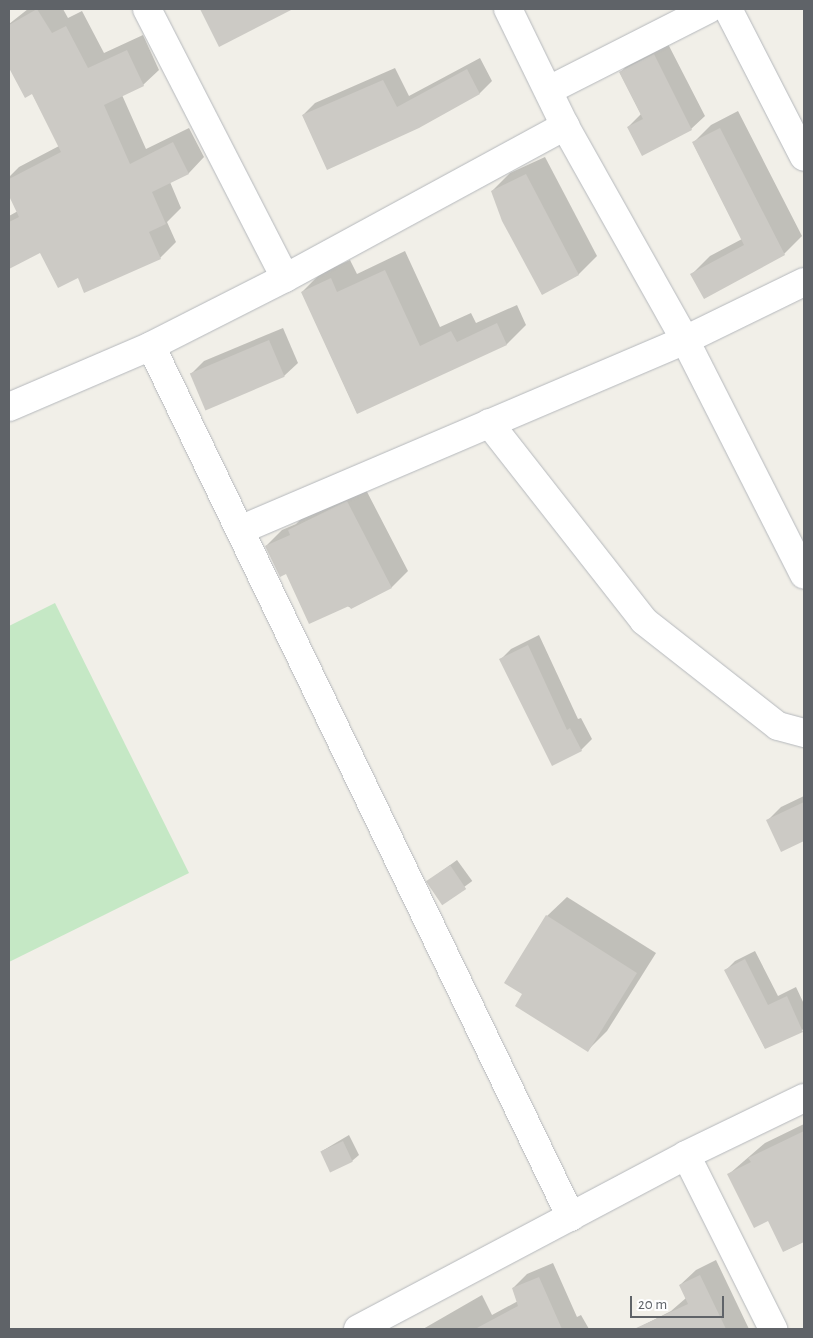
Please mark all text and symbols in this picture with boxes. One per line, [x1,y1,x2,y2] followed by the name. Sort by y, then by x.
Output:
[633,1286,727,1318] scale bar
[638,1297,667,1312] text: 20 m

